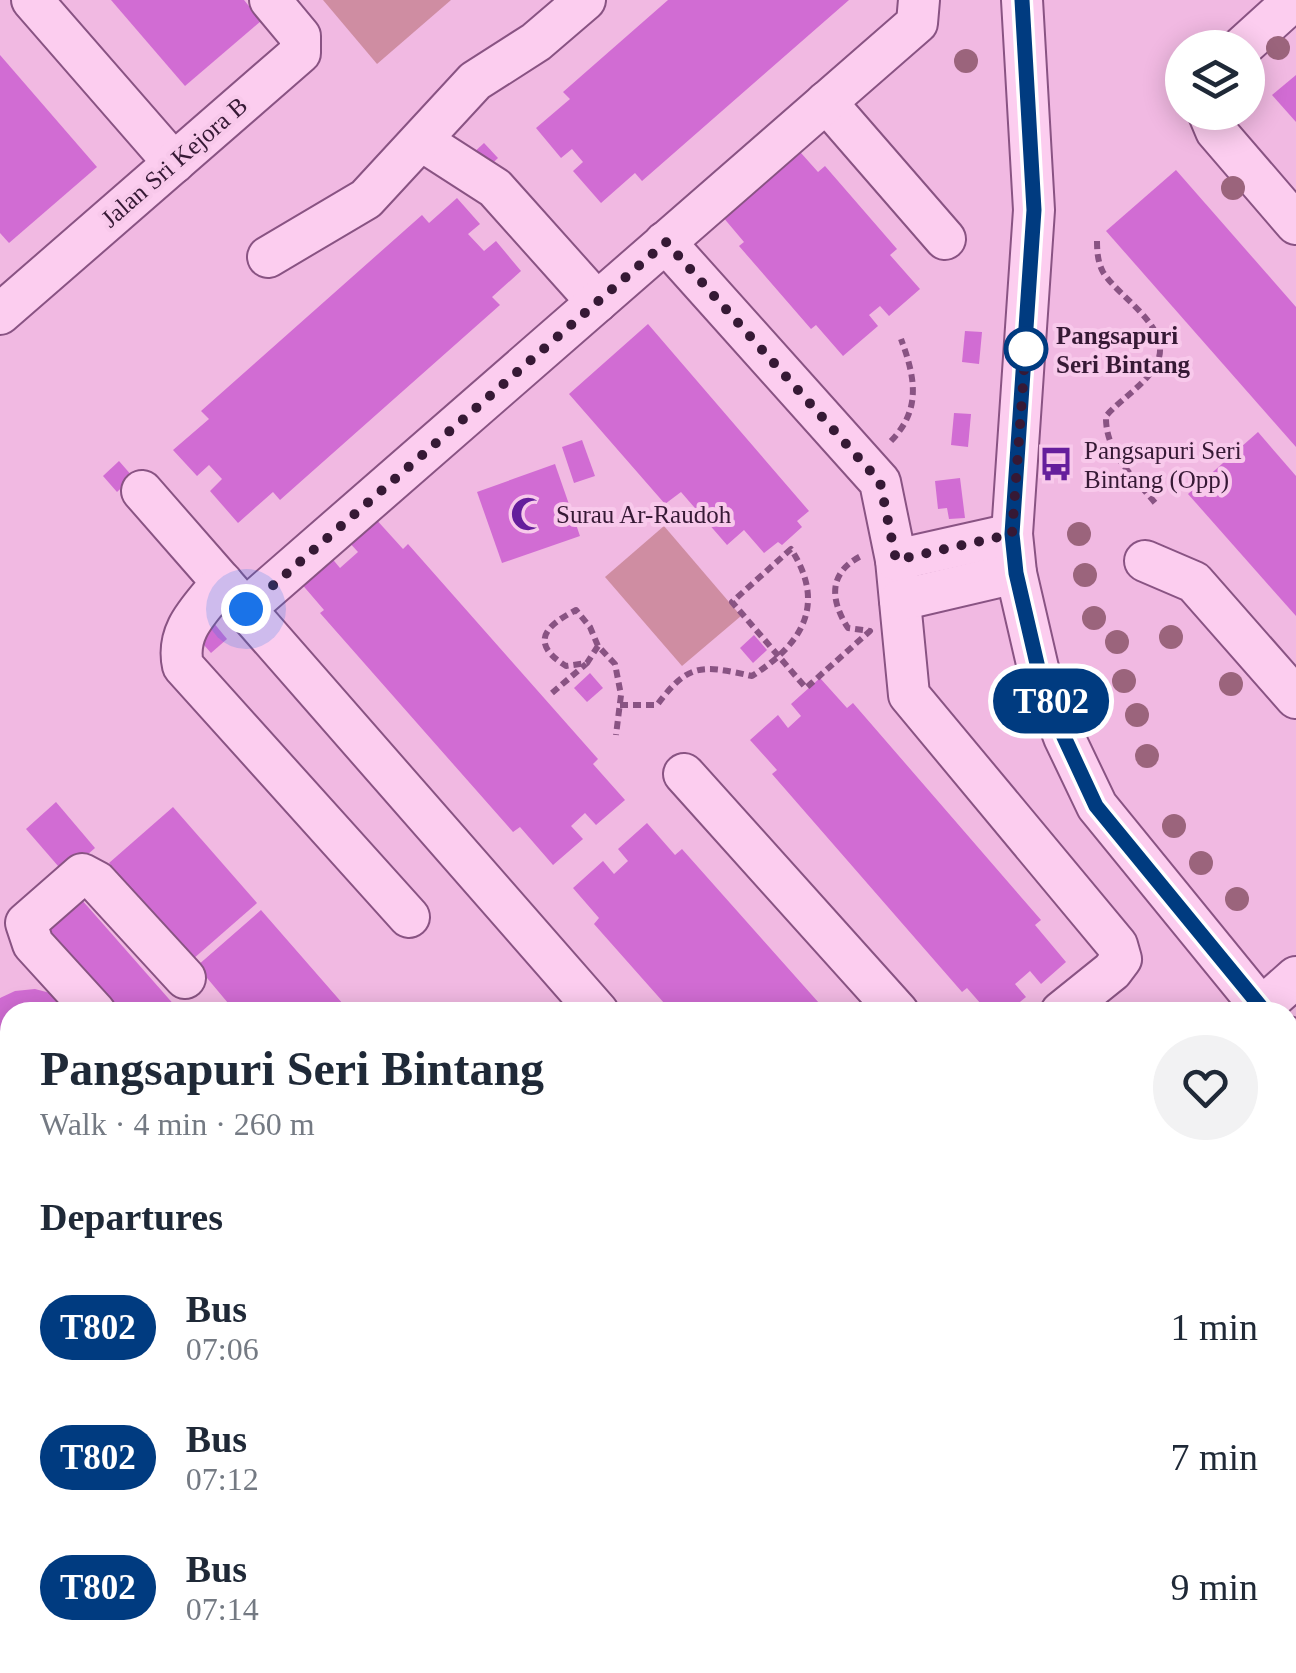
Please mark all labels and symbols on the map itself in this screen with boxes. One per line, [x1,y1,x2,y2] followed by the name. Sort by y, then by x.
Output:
[96,91,252,233] street label: Jalan Sri Kejora B
[1056,322,1191,378] place label: Pangsapuri Seri Bintang
[1005,328,1047,370] marker: Pangsapuri Seri Bintang
[1084,437,1242,494] place label: Pangsapuri Seri Bintang (Opp)
[1037,445,1075,483] bus stop icon: Pangsapuri Seri Bintang (Opp)
[509,495,547,533] mosque icon: Surau Ar-Raudoh
[556,501,732,528] place label: Surau Ar-Raudoh
[221,584,271,634] your location
[981,668,1121,734] line badge: T802

